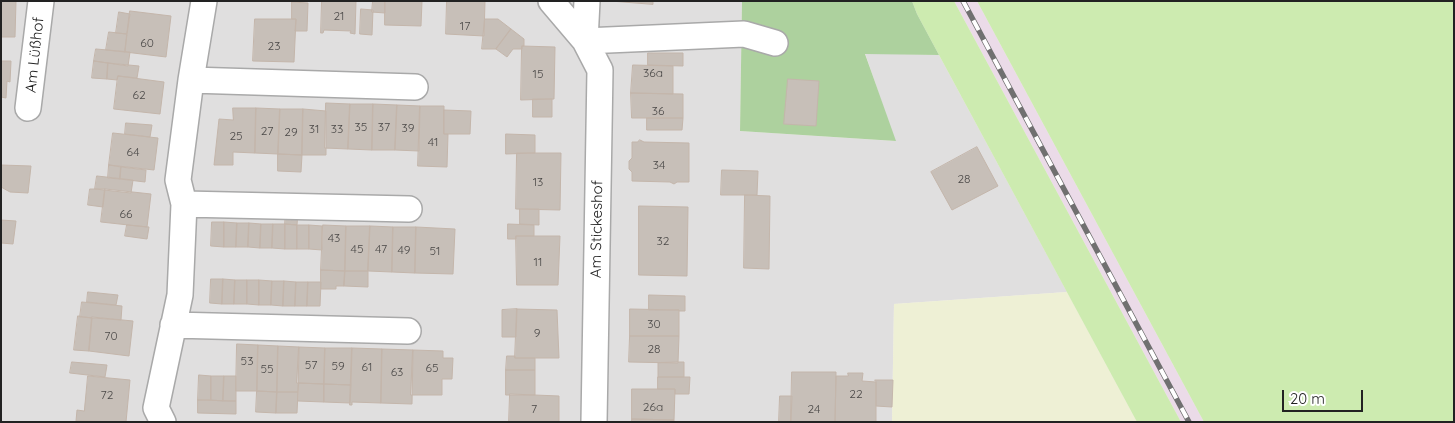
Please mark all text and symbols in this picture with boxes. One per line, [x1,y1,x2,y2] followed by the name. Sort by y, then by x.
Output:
[333,9,345,23] house number: 21
[22,16,48,94] street label: Am Lüßhof
[460,19,470,33] house number: 17
[140,36,154,50] house number: 60
[268,39,280,53] house number: 23
[643,66,663,80] house number: 36a
[533,67,543,81] house number: 15
[132,88,146,102] house number: 62
[652,104,664,118] house number: 36
[355,120,367,134] house number: 35
[378,120,390,134] house number: 37
[402,121,414,135] house number: 39
[309,122,319,136] house number: 31
[331,122,343,136] house number: 33
[261,124,273,138] house number: 27
[284,125,298,139] house number: 29
[229,129,243,143] house number: 25
[428,135,438,149] house number: 41
[127,145,139,159] house number: 64
[653,158,665,172] house number: 34
[957,172,971,186] house number: 28
[533,175,543,189] house number: 13
[587,180,607,278] street label: Am Stickeshof
[120,207,132,221] house number: 66
[328,231,340,245] house number: 43
[657,234,669,248] house number: 32
[351,242,363,256] house number: 45
[375,242,387,256] house number: 47
[398,243,410,257] house number: 49
[430,244,440,258] house number: 51
[534,255,542,269] house number: 11
[647,317,661,331] house number: 30
[534,326,540,340] house number: 9
[104,329,118,343] house number: 70
[647,342,661,356] house number: 28
[241,354,253,368] house number: 53
[305,358,317,372] house number: 57
[331,359,345,373] house number: 59
[362,360,372,374] house number: 61
[426,361,438,375] house number: 65
[260,362,274,376] house number: 55
[391,365,403,379] house number: 63
[1285,380,1366,412] scale bar
[849,387,863,401] house number: 22
[101,388,113,402] house number: 72
[1290,389,1325,408] text: 20 m
[643,400,663,414] house number: 26a
[531,402,537,416] house number: 7
[808,402,820,416] house number: 24

